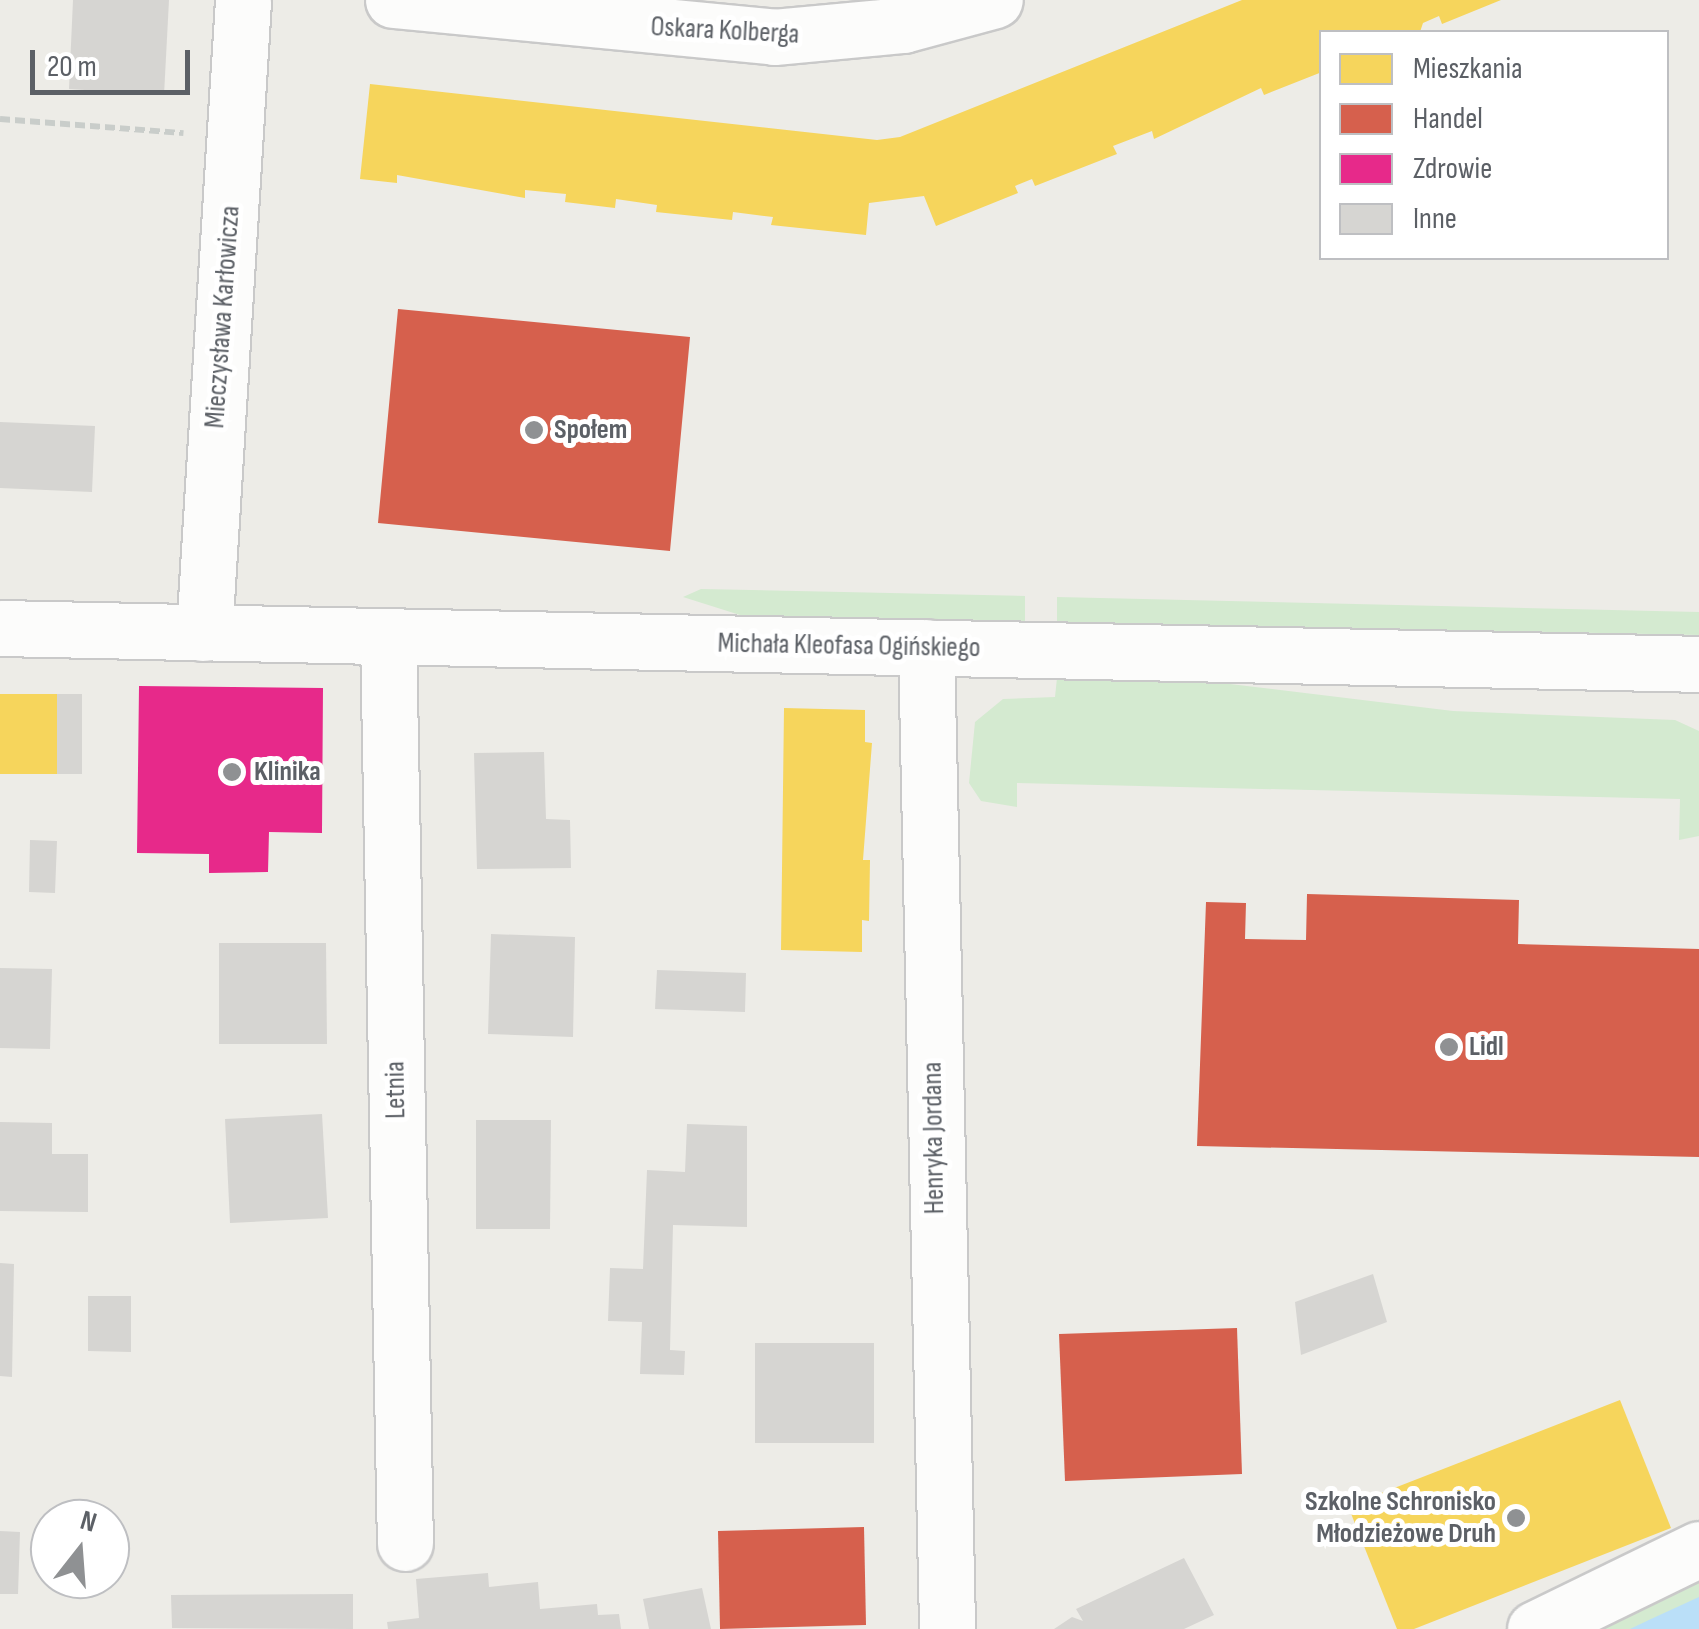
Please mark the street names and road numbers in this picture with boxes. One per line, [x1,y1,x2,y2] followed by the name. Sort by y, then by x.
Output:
[650,10,800,52] street label: Oskara Kolberga
[198,205,248,429] street label: Mieczysława Karłowicza
[717,627,981,665] street label: Michała Kleofasa Ogińskiego
[379,1061,413,1119] street label: Letnia
[916,1061,952,1215] street label: Henryka Jordana

